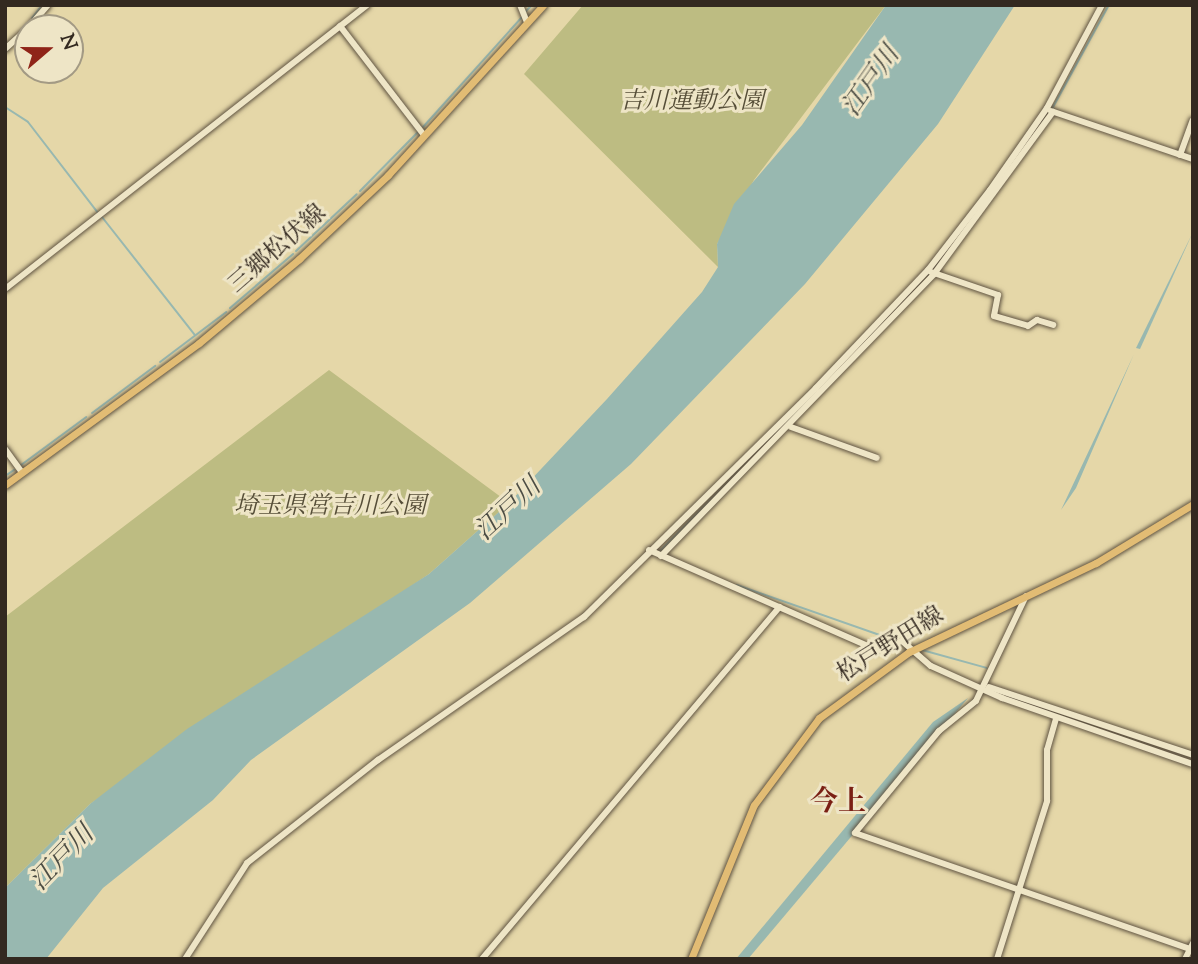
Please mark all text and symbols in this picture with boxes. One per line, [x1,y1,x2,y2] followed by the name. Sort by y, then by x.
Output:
[14,14,84,84] north arrow
[52,31,83,54] text: N
[837,41,907,123] water label: 江戸川
[620,89,764,117] park label: 吉川運動公園
[223,200,333,300] street label: 三郷松伏線
[470,472,548,548] water label: 江戸川
[234,494,426,522] park label: 埼玉県営吉川公園
[832,602,950,690] street label: 松戸野田線
[810,786,866,820] district label: 今上
[25,820,101,898] water label: 江戸川

